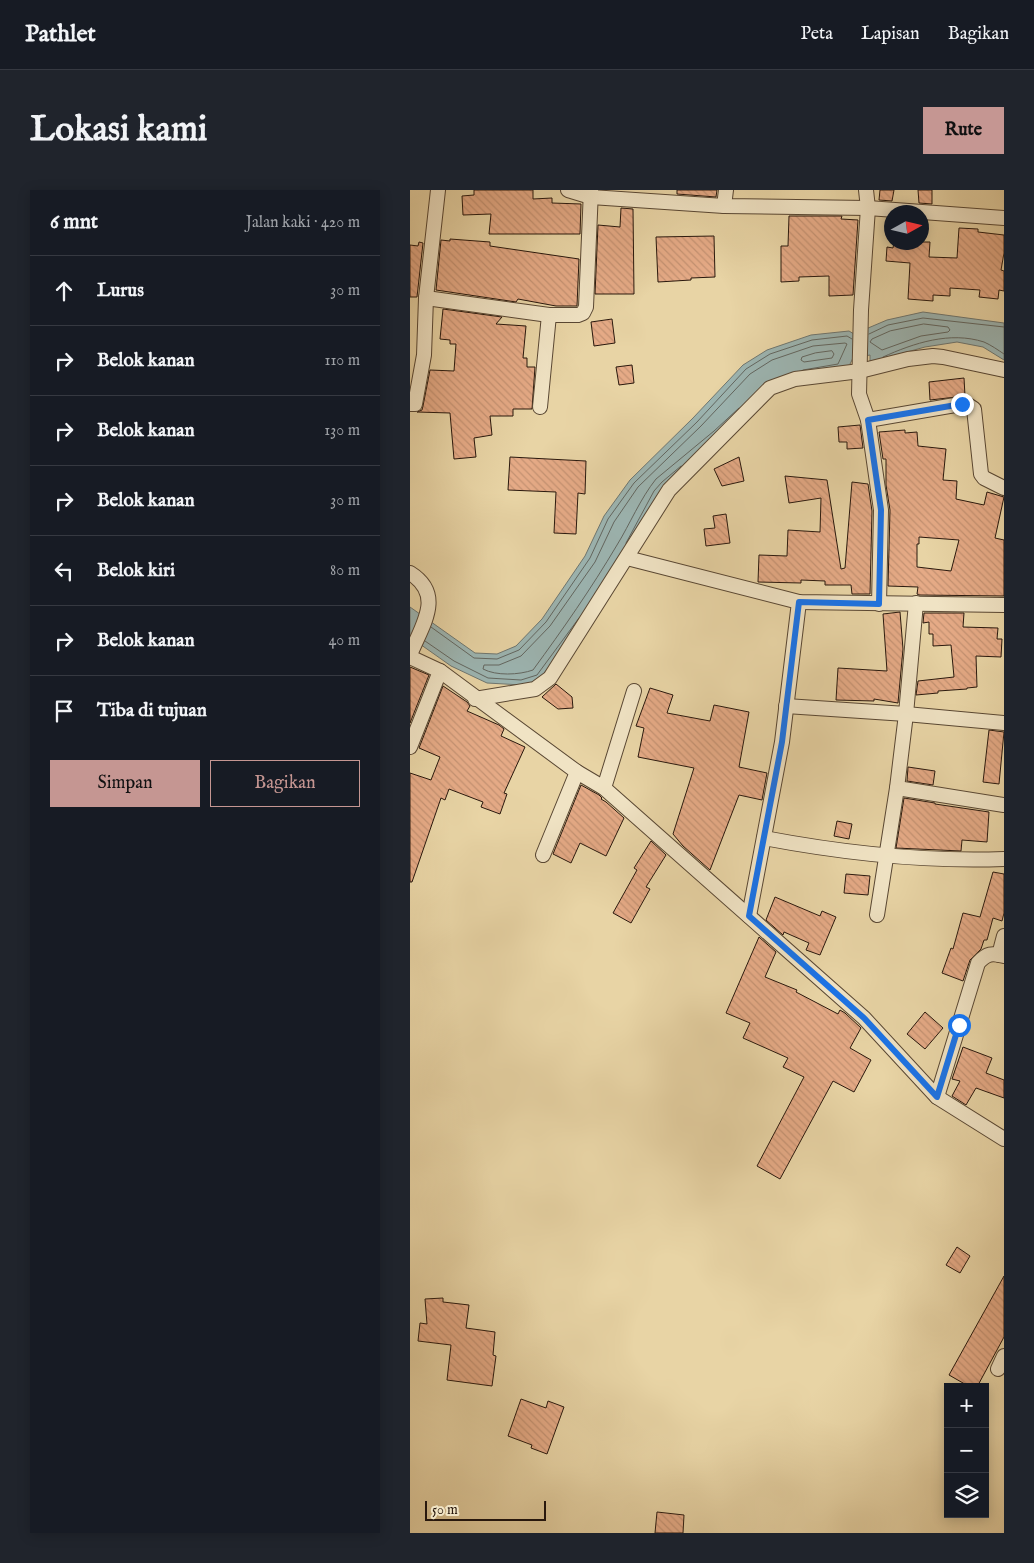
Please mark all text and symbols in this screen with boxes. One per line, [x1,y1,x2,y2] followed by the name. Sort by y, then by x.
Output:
[25,19,96,50] text: Pathlet
[801,23,833,46] text: Peta
[861,23,920,46] text: Lapisan
[948,23,1009,46] text: Bagikan
[923,107,1004,154] button: Rute
[30,108,207,153] text: Lokasi kami
[884,205,929,250] north arrow
[50,209,98,236] text: 6 mnt
[246,213,360,233] text: Jalan kaki · 420 m
[50,277,78,305] icon: ahead
[97,279,144,303] text: Lurus
[330,281,360,301] text: 30 m
[50,347,78,375] icon: right
[97,349,195,373] text: Belok kanan
[324,351,360,371] text: 110 m
[951,393,974,416] route end
[50,417,78,445] icon: right
[97,419,195,443] text: Belok kanan
[324,421,360,441] text: 130 m
[50,487,78,515] icon: right
[97,489,195,513] text: Belok kanan
[330,491,360,511] text: 30 m
[50,557,78,585] icon: left
[97,559,175,583] text: Belok kiri
[330,561,360,581] text: 80 m
[50,627,78,655] icon: right
[97,629,195,653] text: Belok kanan
[328,631,360,651] text: 40 m
[50,697,78,725] icon: arrive
[97,699,207,723] text: Tiba di tujuan
[50,760,200,807] button: Simpan
[210,760,360,807] button: Bagikan
[948,1014,971,1037] route start
[944,1383,989,1518] map controls
[944,1383,989,1428] button: +
[944,1428,989,1473] button: −
[944,1473,989,1518] button: layers
[425,1498,546,1521] scale bar
[432,1501,458,1519] text: 50 m

